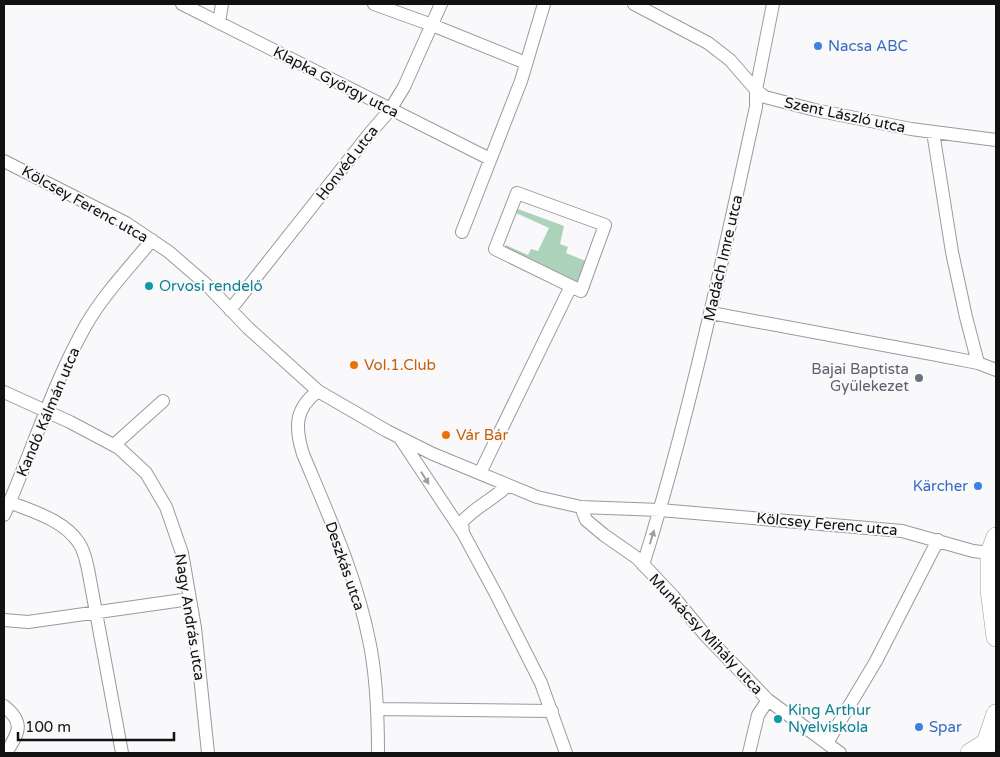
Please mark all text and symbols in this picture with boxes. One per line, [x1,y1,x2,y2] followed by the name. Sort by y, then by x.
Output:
[828,37,908,55] place label: Nacsa ABC
[812,40,824,52] marker: Nacsa ABC
[270,43,402,121] street label: Klapka György utca
[783,93,907,137] street label: Szent László utca
[312,122,382,204] street label: Honvéd utca
[19,162,151,246] street label: Kölcsey Ferenc utca
[700,193,746,323] street label: Madách Imre utca
[159,277,263,295] place label: Orvosi rendelő
[143,280,155,292] marker: Orvosi rendelő
[13,345,83,479] street label: Kandó Kálmán utca
[364,356,436,374] place label: Vol.1.Club
[348,359,360,371] marker: Vol.1.Club
[811,360,909,395] place label: Bajai Baptista Gyülekezet
[913,372,925,384] marker: Bajai Baptista Gyülekezet
[456,426,508,444] place label: Vár Bár
[440,429,452,441] marker: Vár Bár
[420,472,430,485] one-way arrow
[913,477,968,495] place label: Kärcher
[972,480,984,492] marker: Kärcher
[756,509,898,539] street label: Kölcsey Ferenc utca
[321,519,369,613] street label: Deszkás utca
[648,530,656,545] one-way arrow
[171,552,209,682] street label: Nagy András utca
[645,570,767,698] street label: Munkácsy Mihály utca
[788,701,871,736] place label: King Arthur Nyelviskola
[18,710,174,742] scale bar
[772,713,784,725] marker: King Arthur Nyelviskola
[25,718,71,736] text: 100 m
[929,718,962,736] place label: Spar
[913,721,925,733] marker: Spar

